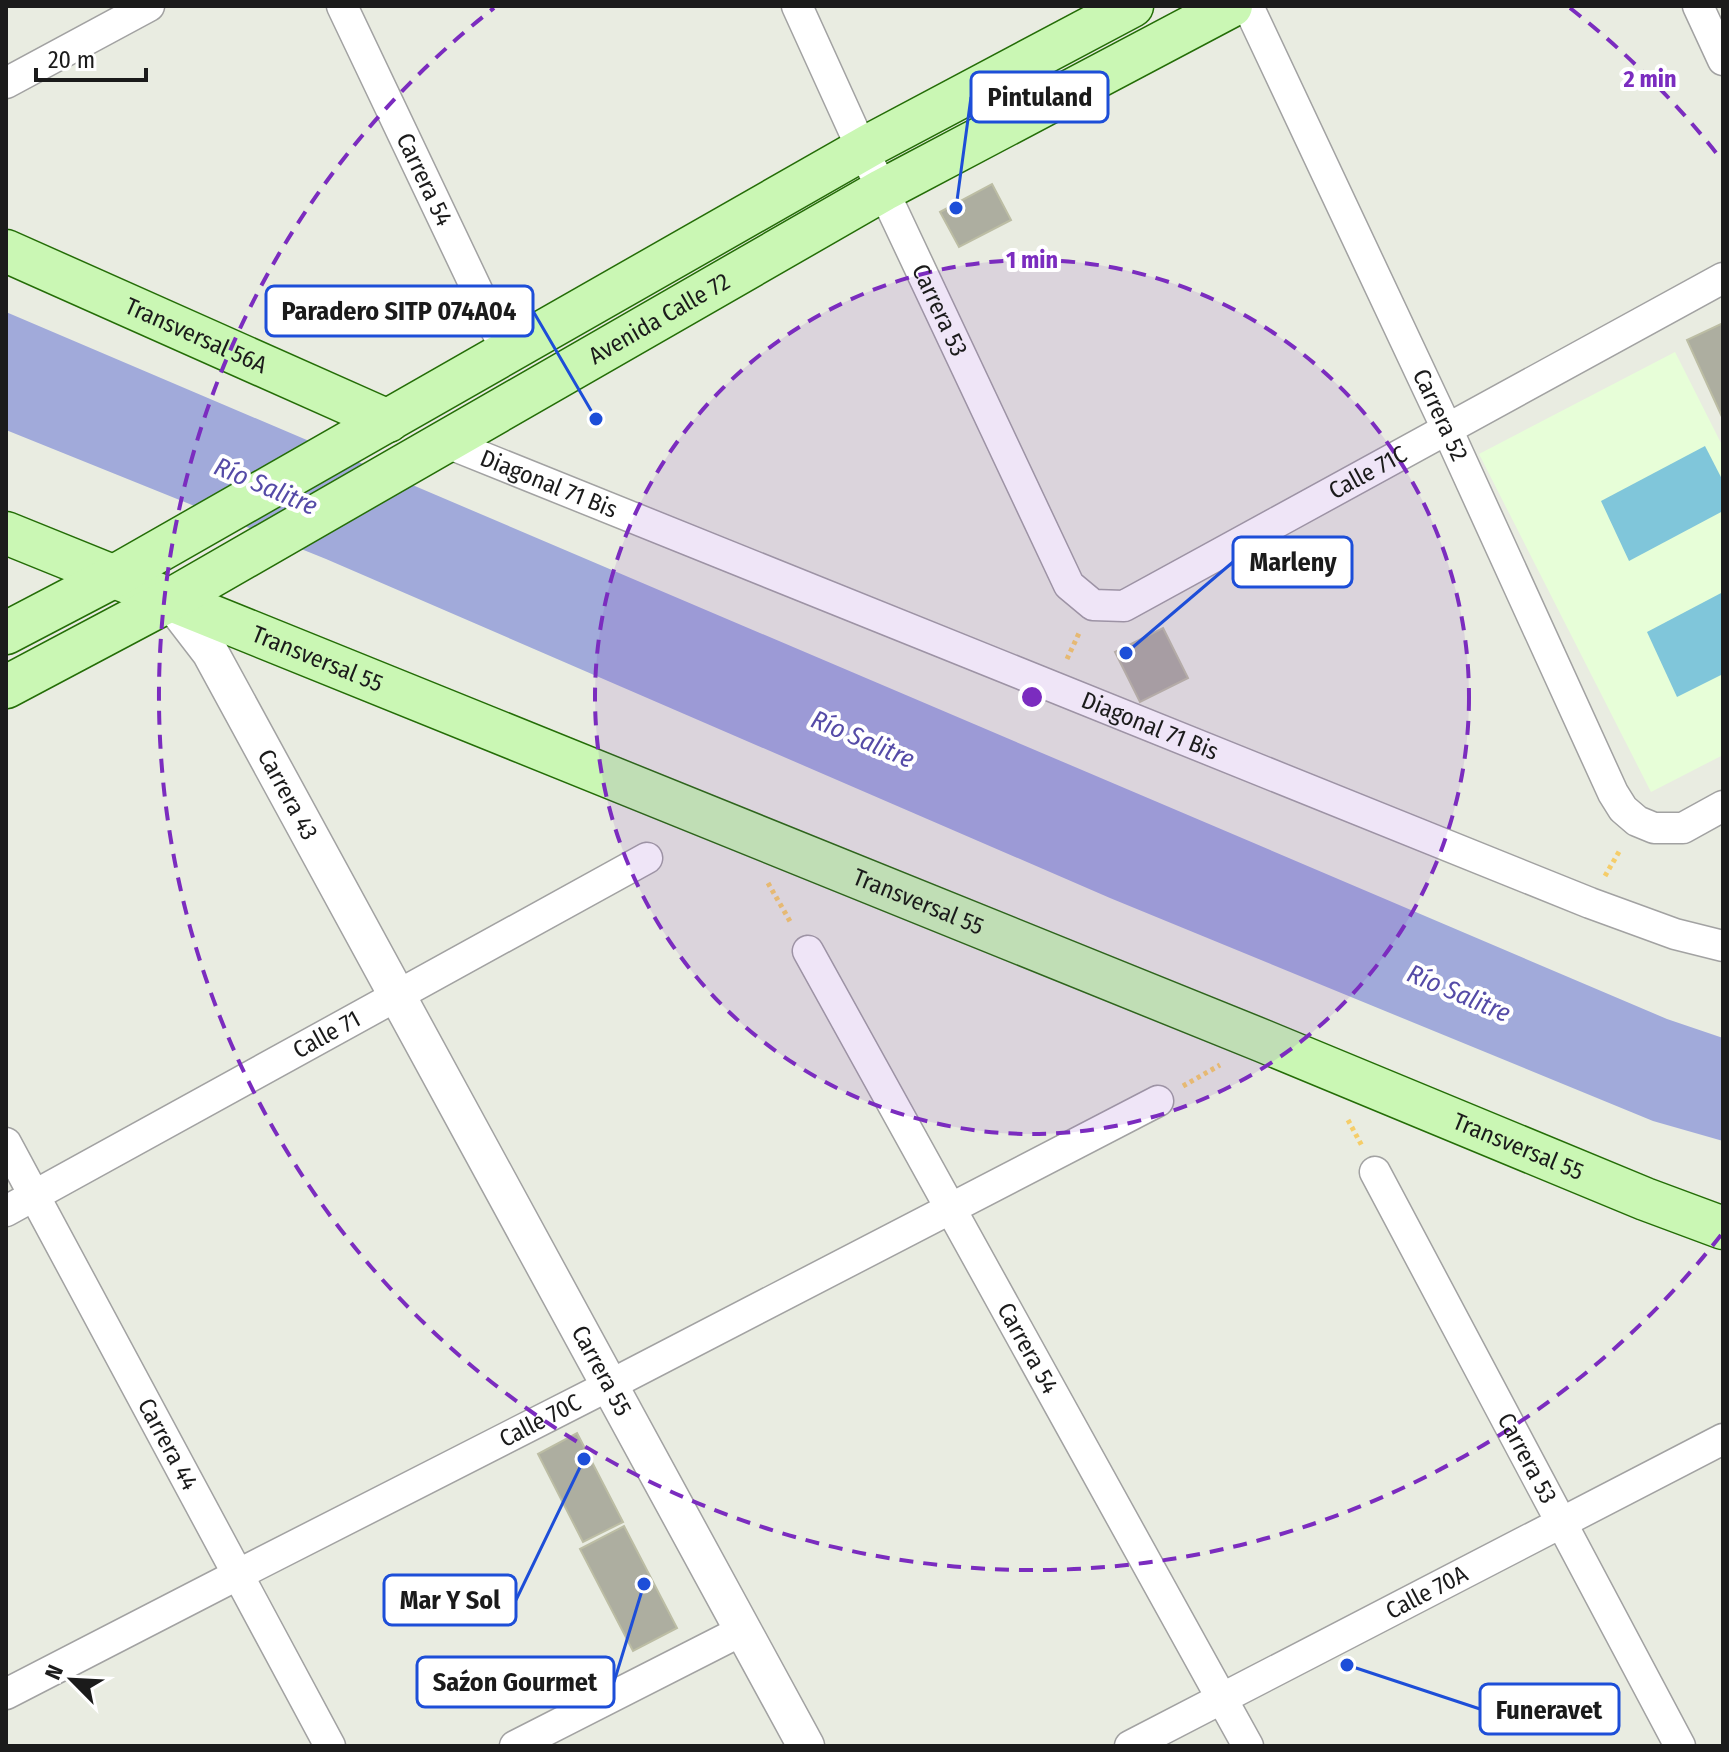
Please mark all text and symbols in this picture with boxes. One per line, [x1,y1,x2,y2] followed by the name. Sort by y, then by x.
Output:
[36,32,146,82] scale bar
[48,46,95,74] text: 20 m
[1622,65,1677,93] text: 2 min
[971,72,1108,122] callout: Pintuland
[988,82,1092,113] text: Pintuland
[390,129,458,230] street label: Carrera 54
[1006,246,1058,274] text: 1 min
[906,260,973,361] street label: Carrera 53
[584,267,735,370] street label: Avenida Calle 72
[266,286,533,336] callout: Paradero SITP 074A04
[121,292,272,379] street label: Transversal 56A
[282,296,516,327] text: Paradero SITP 074A04
[1407,365,1474,465] street label: Carrera 52
[1324,440,1412,505] street label: Calle 71C
[476,444,621,524] street label: Diagonal 71 Bis
[210,451,322,522] water label: Río Salitre
[1233,537,1352,587] callout: Marleny
[1249,547,1337,578] text: Marleny
[248,620,387,698] street label: Transversal 55
[1018,683,1046,711] centre of rings
[1077,686,1223,766] street label: Diagonal 71 Bis
[807,704,919,775] water label: Río Salitre
[252,745,324,845] street label: Carrera 43
[849,863,988,941] street label: Transversal 55
[1403,958,1515,1029] water label: Río Salitre
[288,1005,365,1064] street label: Calle 71
[1449,1107,1588,1186] street label: Transversal 55
[992,1298,1064,1398] street label: Carrera 54
[566,1321,637,1421] street label: Carrera 55
[495,1388,586,1453] street label: Calle 70C
[132,1394,204,1495] street label: Carrera 44
[1492,1408,1562,1508] street label: Carrera 53
[1381,1560,1473,1625] street label: Calle 70A
[384,1575,516,1625] callout: Mar Y Sol
[400,1585,501,1616] text: Mar Y Sol
[32,1640,112,1720] north arrow
[417,1657,614,1707] callout: Saźon Gourmet
[39,1661,69,1684] text: N
[433,1667,598,1698] text: Saźon Gourmet
[1480,1684,1619,1734] callout: Funeravet
[1496,1695,1603,1726] text: Funeravet

